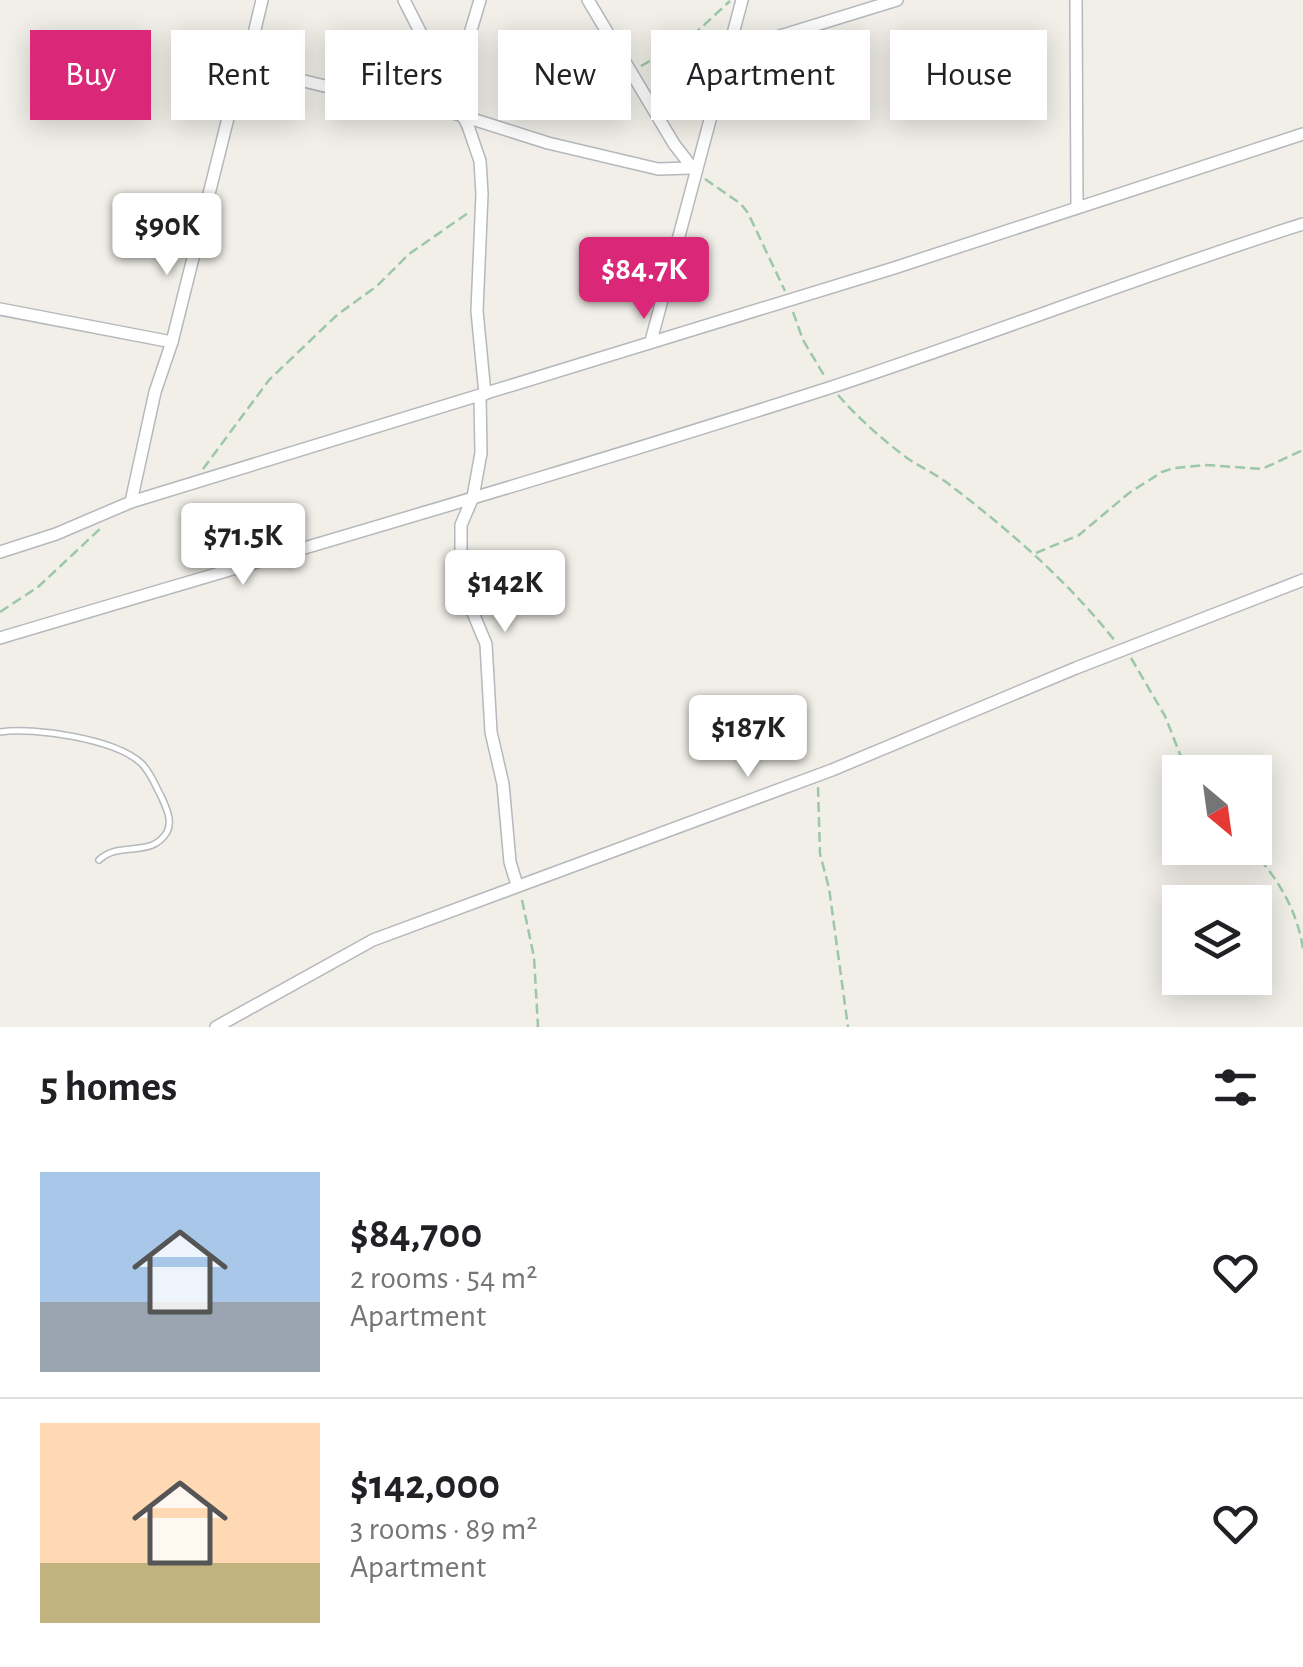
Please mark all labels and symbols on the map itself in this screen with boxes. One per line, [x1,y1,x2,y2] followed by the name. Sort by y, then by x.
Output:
[108,193,226,278] pin: $90K
[563,237,725,322] pin: $84.7K
[162,503,324,588] pin: $71.5K
[435,550,575,635] pin: $142K
[678,695,818,780] pin: $187K
[1162,755,1272,865] north arrow

